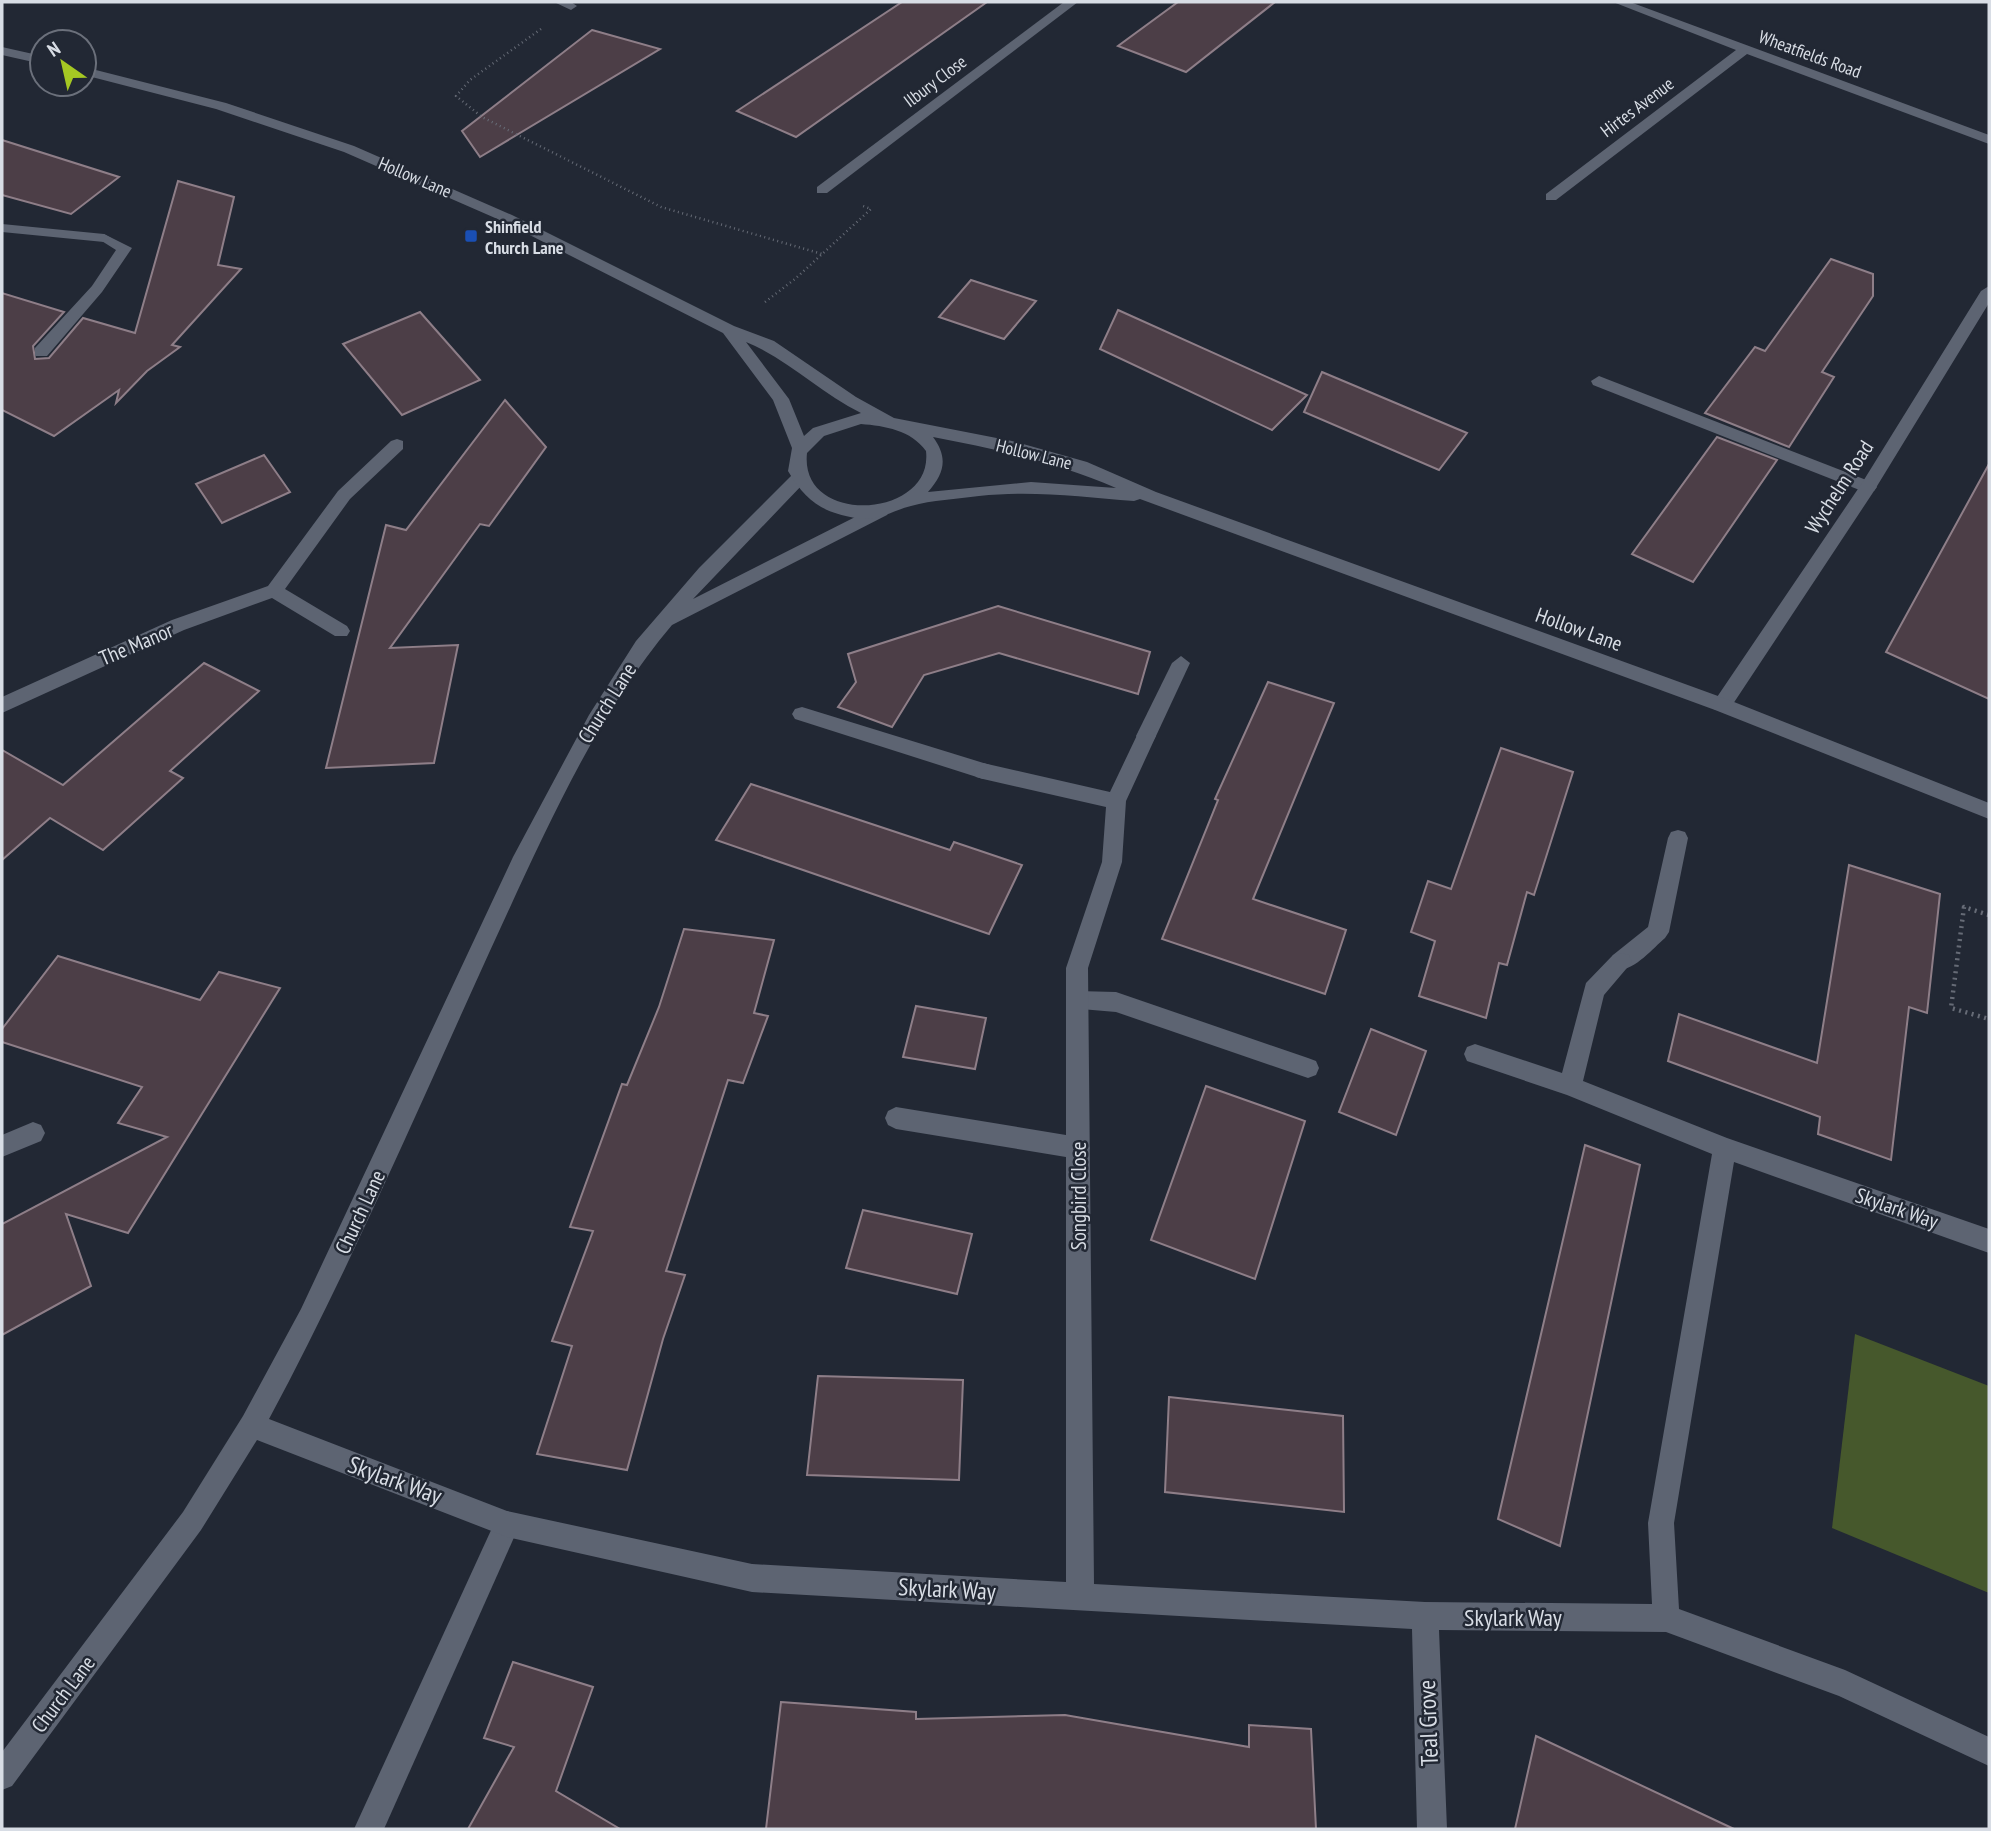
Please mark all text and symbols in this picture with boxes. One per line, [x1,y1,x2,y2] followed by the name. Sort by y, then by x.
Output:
[1756,25,1864,83] street label: Wheatfields Road
[28,28,98,98] north arrow
[43,36,64,62] text: N
[899,50,971,112] street label: Ilbury Close
[1596,72,1678,142] street label: Hirtes Avenue
[375,151,455,203] street label: Hollow Lane
[485,215,564,259] place label: Shinfield Church Lane
[463,228,479,244] marker: Shinfield Church Lane
[994,433,1074,475] street label: Hollow Lane
[1799,435,1879,539] street label: Wychelm Road
[1532,601,1626,657] street label: Hollow Lane
[95,616,177,672] street label: The Manor
[572,658,642,748] street label: Church Lane
[1065,1142,1092,1250] street label: Songbird Close
[329,1166,391,1258] street label: Church Lane
[1852,1181,1942,1235] street label: Skylark Way
[344,1449,446,1511] street label: Skylark Way
[897,1571,997,1607] street label: Skylark Way
[1464,1602,1562,1633] street label: Skylark Way
[25,1650,101,1738] street label: Church Lane
[1411,1679,1445,1767] street label: Teal Grove

